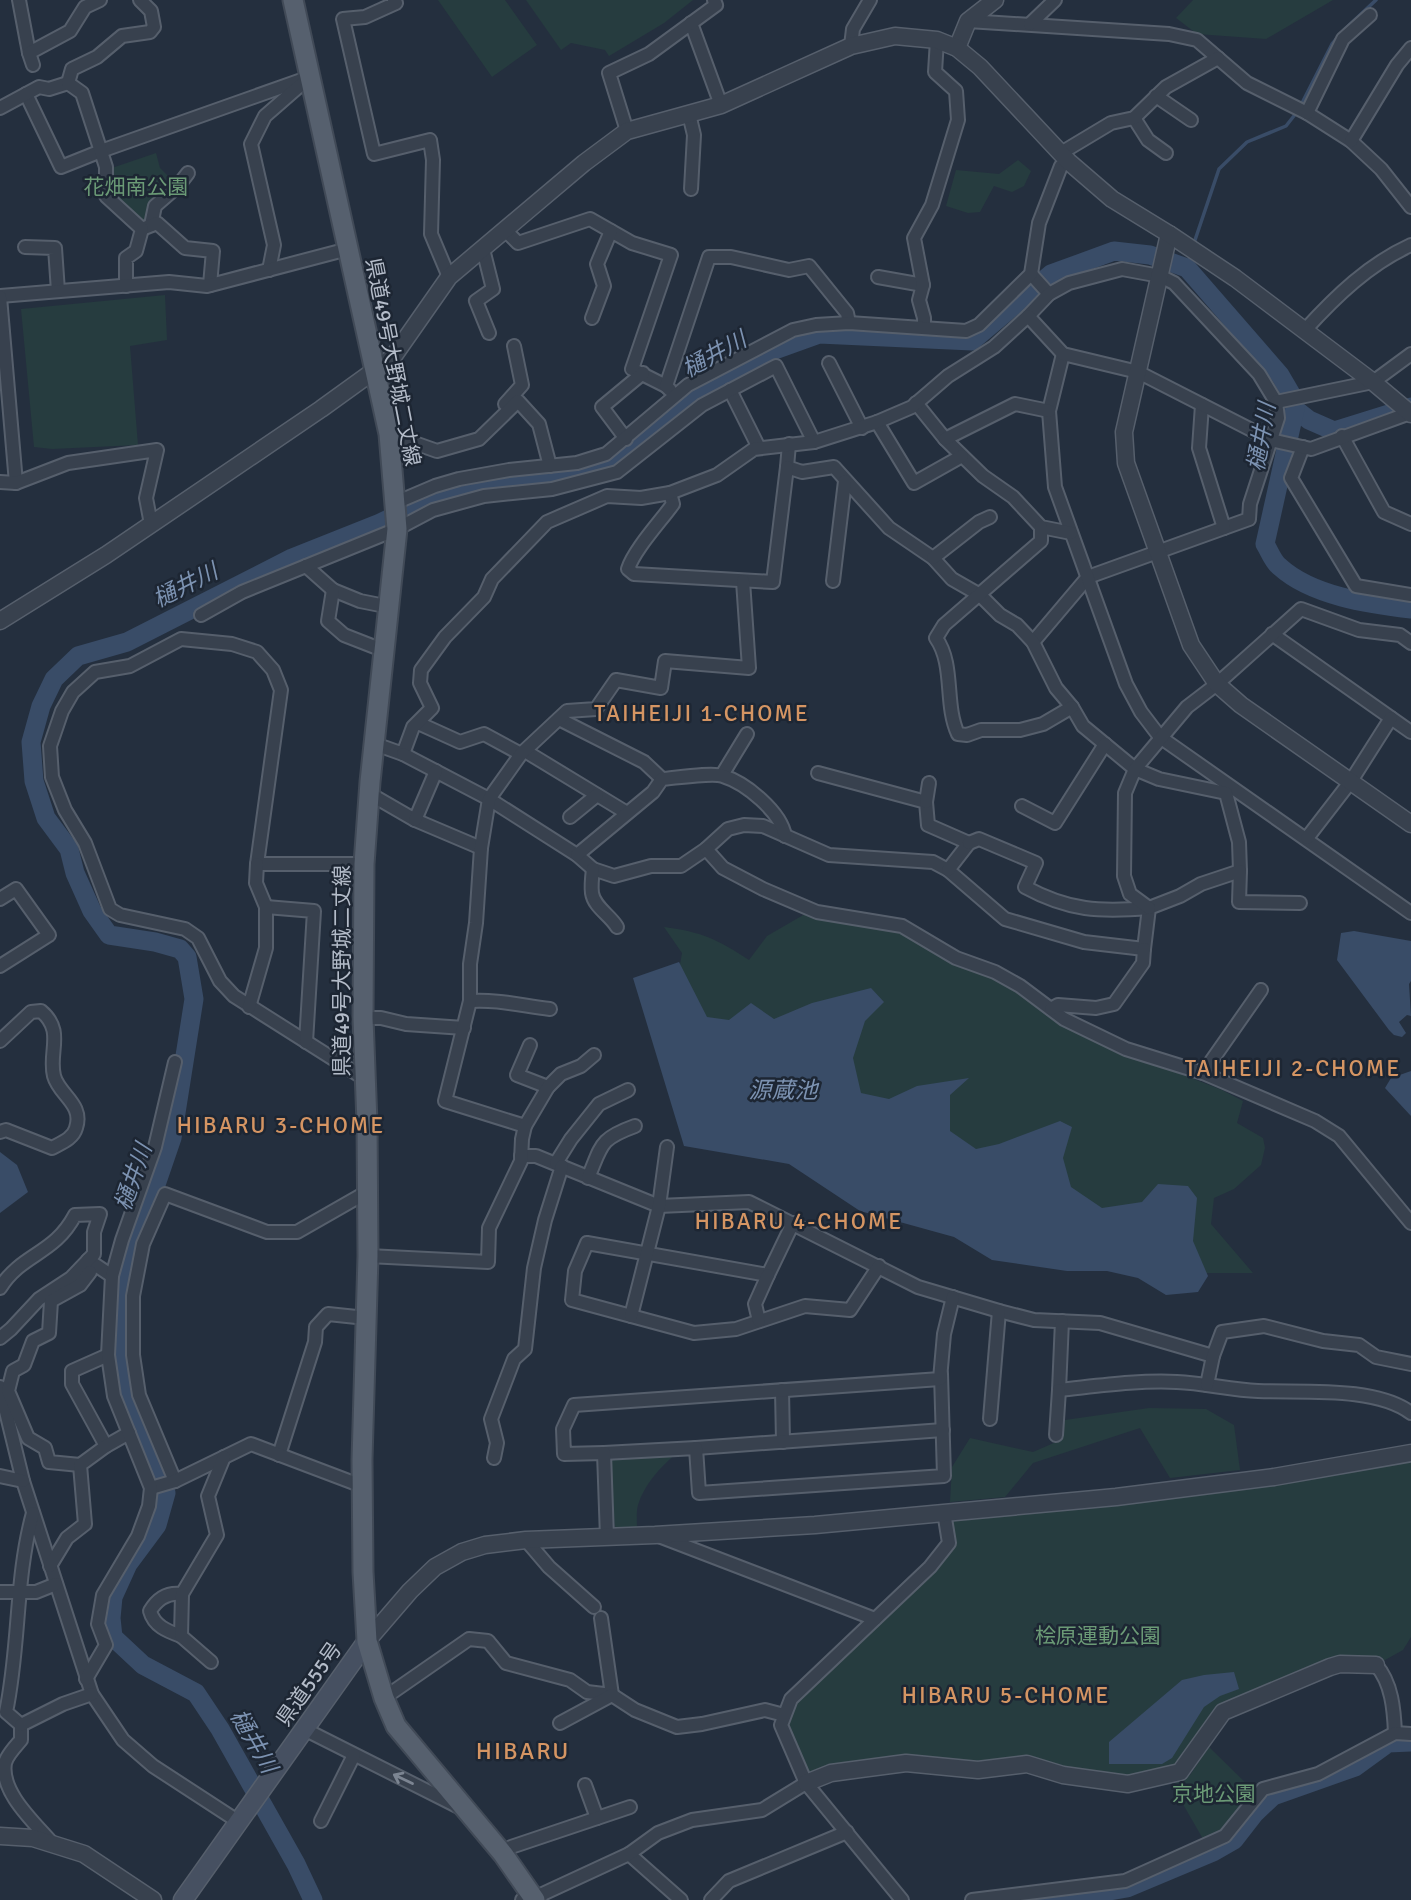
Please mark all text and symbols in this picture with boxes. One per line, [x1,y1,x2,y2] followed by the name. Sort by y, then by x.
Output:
[84,174,189,200] park label: 花畑南公園
[360,256,426,468] street label: 県道49号大野城二丈線
[677,324,754,384] water label: 樋井川
[1241,398,1282,474] water label: 樋井川
[148,556,225,614] water label: 樋井川
[594,699,810,728] district label: TAIHEIJI 1-CHOME
[329,865,355,1077] street label: 県道49号大野城二丈線
[1185,1054,1401,1083] district label: TAIHEIJI 2-CHOME
[749,1076,820,1105] water label: 源蔵池
[177,1111,385,1140] district label: HIBARU 3-CHOME
[109,1137,159,1215] water label: 樋井川
[695,1207,903,1236] district label: HIBARU 4-CHOME
[1035,1623,1161,1649] park label: 桧原運動公園
[271,1637,347,1731] street label: 県道555号
[902,1681,1110,1710] district label: HIBARU 5-CHOME
[224,1704,285,1781] water label: 樋井川
[476,1736,570,1766] district label: HIBARU
[393,1772,414,1786] one-way arrow
[1172,1781,1256,1807] park label: 京地公園

